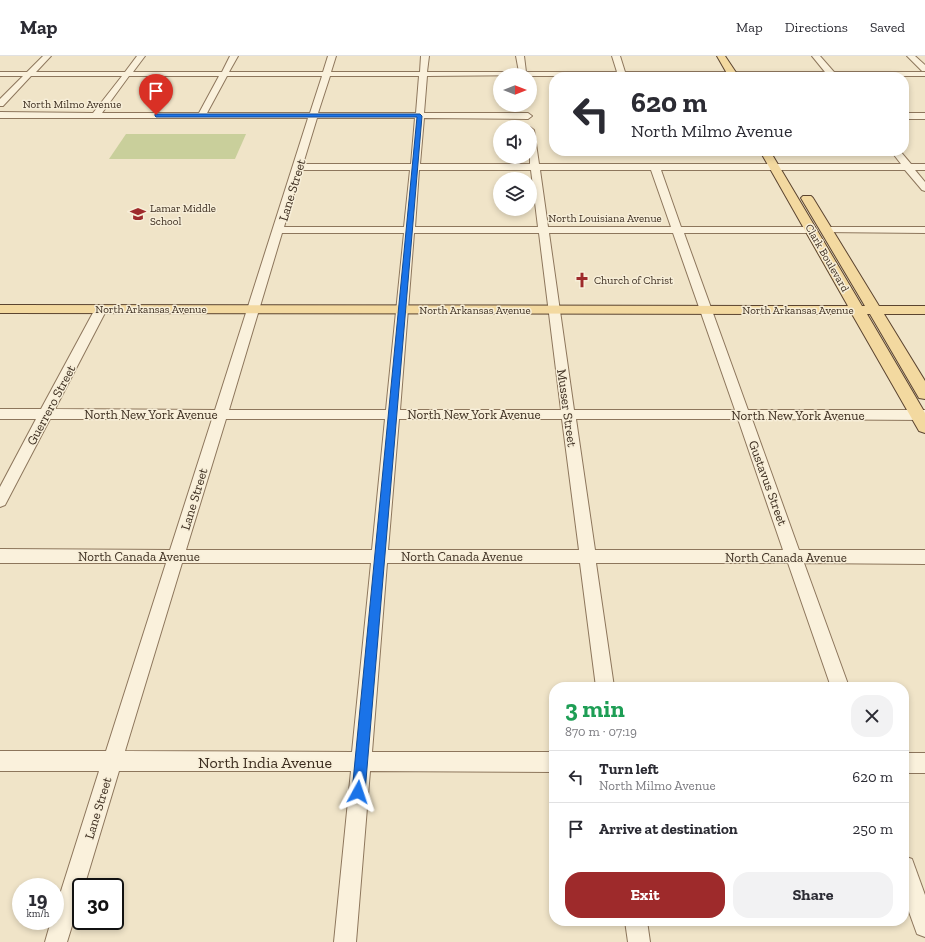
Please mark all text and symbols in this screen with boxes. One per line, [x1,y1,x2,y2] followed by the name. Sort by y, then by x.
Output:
[20,16,57,39] text: Map
[736,19,763,36] text: Map
[785,19,848,36] text: Directions
[870,19,905,36] text: Saved
[493,68,537,112] north arrow
[493,68,537,216] map controls
[139,74,173,115] pin
[145,80,167,102] icon: arrive
[631,86,707,119] text: 620 m
[565,88,617,140] icon: left
[23,98,121,111] street label: North Milmo Avenue
[493,120,537,164] button: sound
[631,120,792,142] text: North Milmo Avenue
[275,157,309,223] street label: Lane Street
[493,172,537,216] button: layers
[150,202,216,228] place label: Lamar Middle School
[129,205,147,223] school or university icon: Lamar Middle School
[548,212,662,225] street label: North Louisiana Avenue
[802,222,852,294] street label: Clark Boulevard
[573,271,591,289] church icon: Church of Christ
[594,274,674,287] place label: Church of Christ
[95,303,207,316] street label: North Arkansas Avenue
[419,304,531,317] street label: North Arkansas Avenue
[742,304,854,317] street label: North Arkansas Avenue
[24,362,79,448] street label: Guerrero Street
[554,368,580,448] street label: Musser Street
[84,407,218,422] street label: North New York Avenue
[407,407,541,422] street label: North New York Avenue
[731,408,865,423] street label: North New York Avenue
[746,438,790,528] street label: Gustavus Street
[177,466,211,532] street label: Lane Street
[78,549,200,564] street label: North Canada Avenue
[401,549,523,564] street label: North Canada Avenue
[725,550,847,565] street label: North Canada Avenue
[565,694,625,723] text: 3 min
[851,695,893,737] button: close
[565,724,637,739] text: 870 m · 07:19
[198,753,332,772] street label: North India Avenue
[599,760,659,778] text: Turn left
[565,766,587,788] icon: left
[852,768,893,786] text: 620 m
[337,771,379,813] position arrow
[81,775,115,841] street label: Lane Street
[599,778,716,793] text: North Milmo Avenue
[565,818,587,840] icon: arrive
[599,820,738,838] text: Arrive at destination
[853,820,893,838] text: 250 m
[565,872,725,918] button: Exit
[733,872,893,918] button: Share
[72,878,124,930] speed limit sign: 30
[29,887,47,911] text: 19
[27,908,49,920] text: km/h

